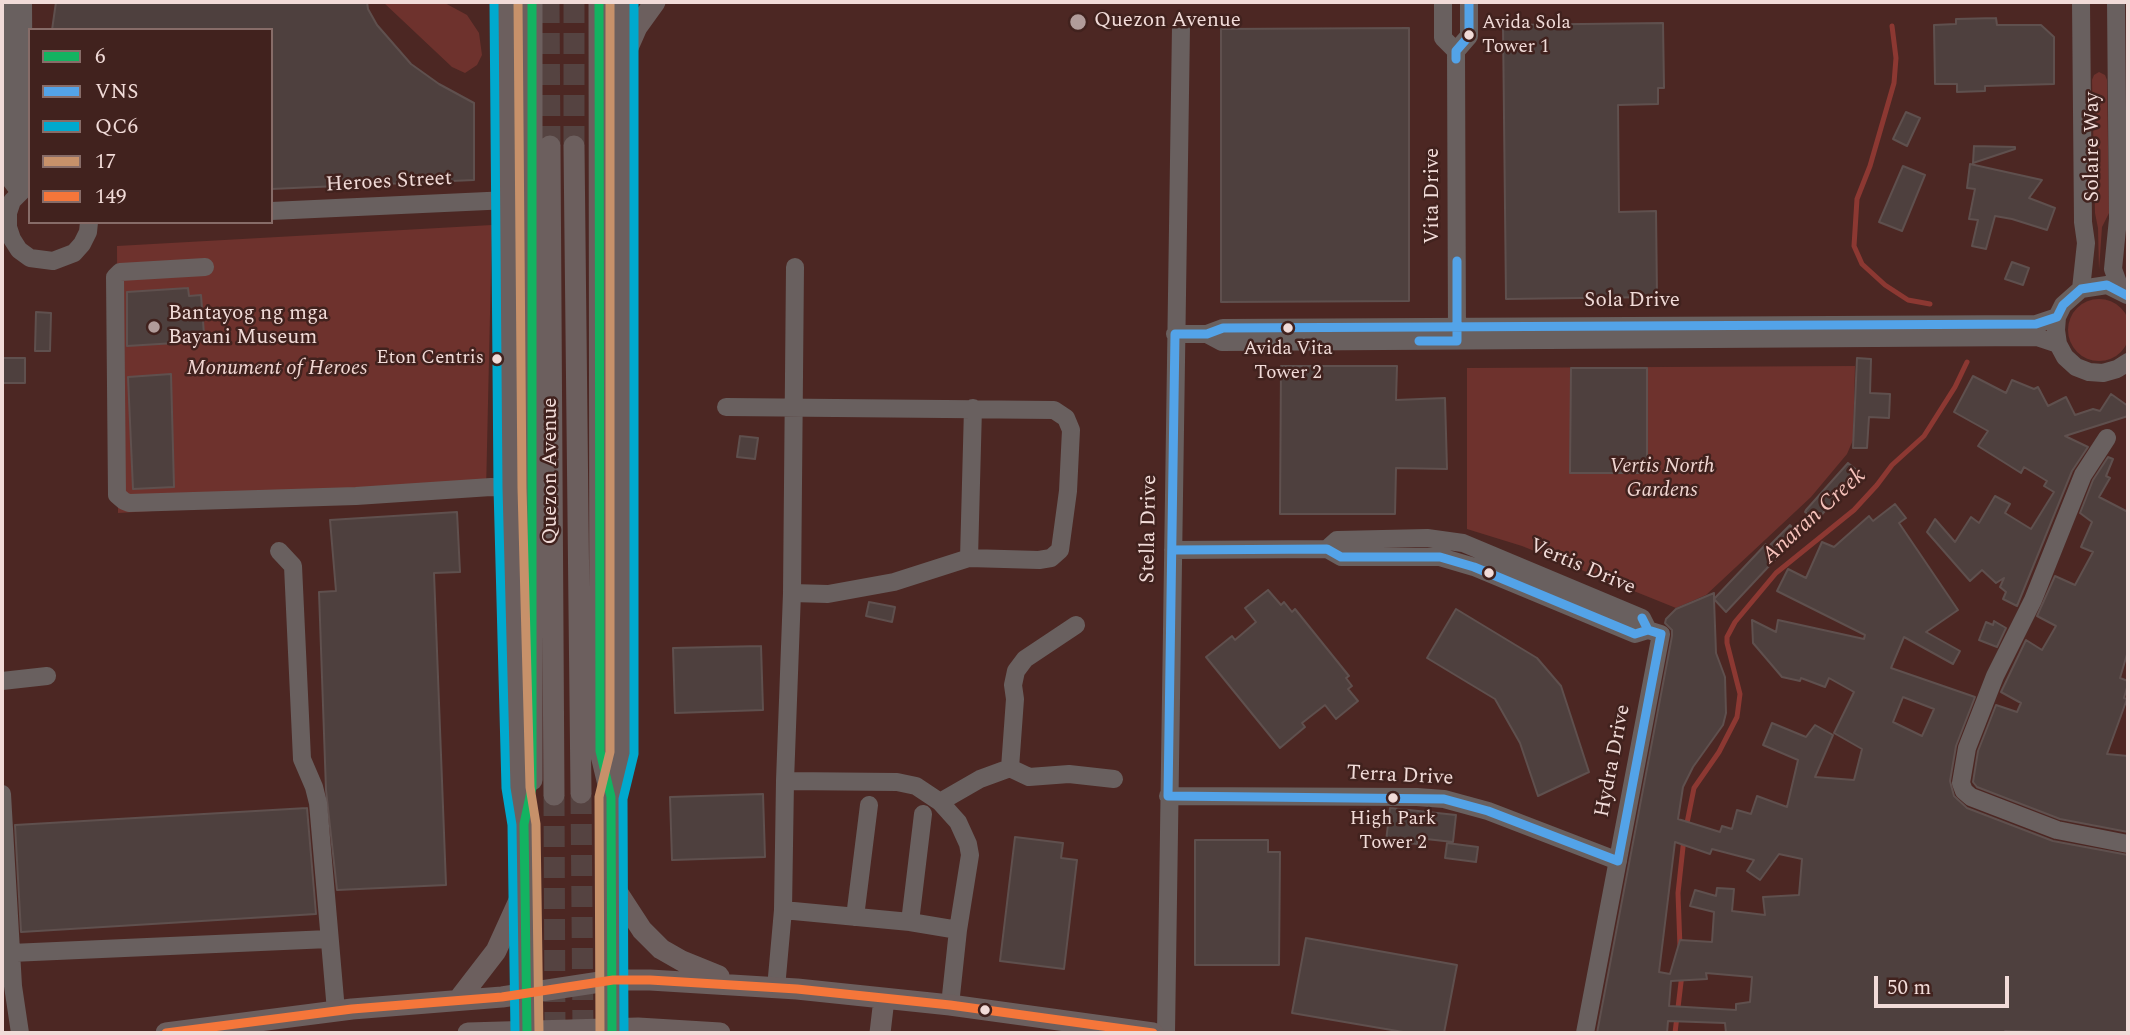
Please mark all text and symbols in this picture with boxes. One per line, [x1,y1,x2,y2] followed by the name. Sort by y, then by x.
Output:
[1094,9,1241,35] place label: Quezon Avenue
[1068,12,1088,32] marker: Quezon Avenue
[1482,13,1571,57] place label: Avida Sola Tower 1
[28,28,273,224] legend
[1462,28,1476,42] marker: Avida Sola Tower 1
[95,41,106,73] text: 6
[95,76,138,108] text: VNS
[2081,92,2107,202] street label: Solaire Way
[95,111,138,143] text: QC6
[95,146,116,178] text: 17
[1421,148,1447,244] street label: Vita Drive
[325,167,453,199] street label: Heroes Street
[95,181,127,213] text: 149
[1584,289,1680,315] street label: Sola Drive
[168,302,328,352] place label: Bantayog ng mga Bayani Museum
[146,319,162,335] marker: Bantayog ng mga Bayani Museum
[1281,321,1295,335] marker: Avida Vita Tower 2
[1243,339,1333,383] place label: Avida Vita Tower 2
[376,348,484,370] place label: Eton Centris
[490,352,504,366] marker: Eton Centris
[187,357,367,383] park label: Monument of Heroes
[539,398,565,544] street label: Quezon Avenue
[1609,455,1715,505] park label: Vertis North Gardens
[1757,463,1873,571] water label: Anaran Creek
[1136,475,1164,583] street label: Stella Drive
[1525,534,1639,602] street label: Vertis Drive
[1482,566,1496,580] unlabelled marker
[1591,702,1637,820] street label: Hydra Drive
[1346,762,1454,792] street label: Terra Drive
[1386,791,1400,805] marker: High Park Tower 2
[1350,809,1436,853] place label: High Park Tower 2
[1878,962,2013,1006] scale bar
[1887,972,1931,1004] text: 50 m
[978,1003,992,1017] unlabelled marker

